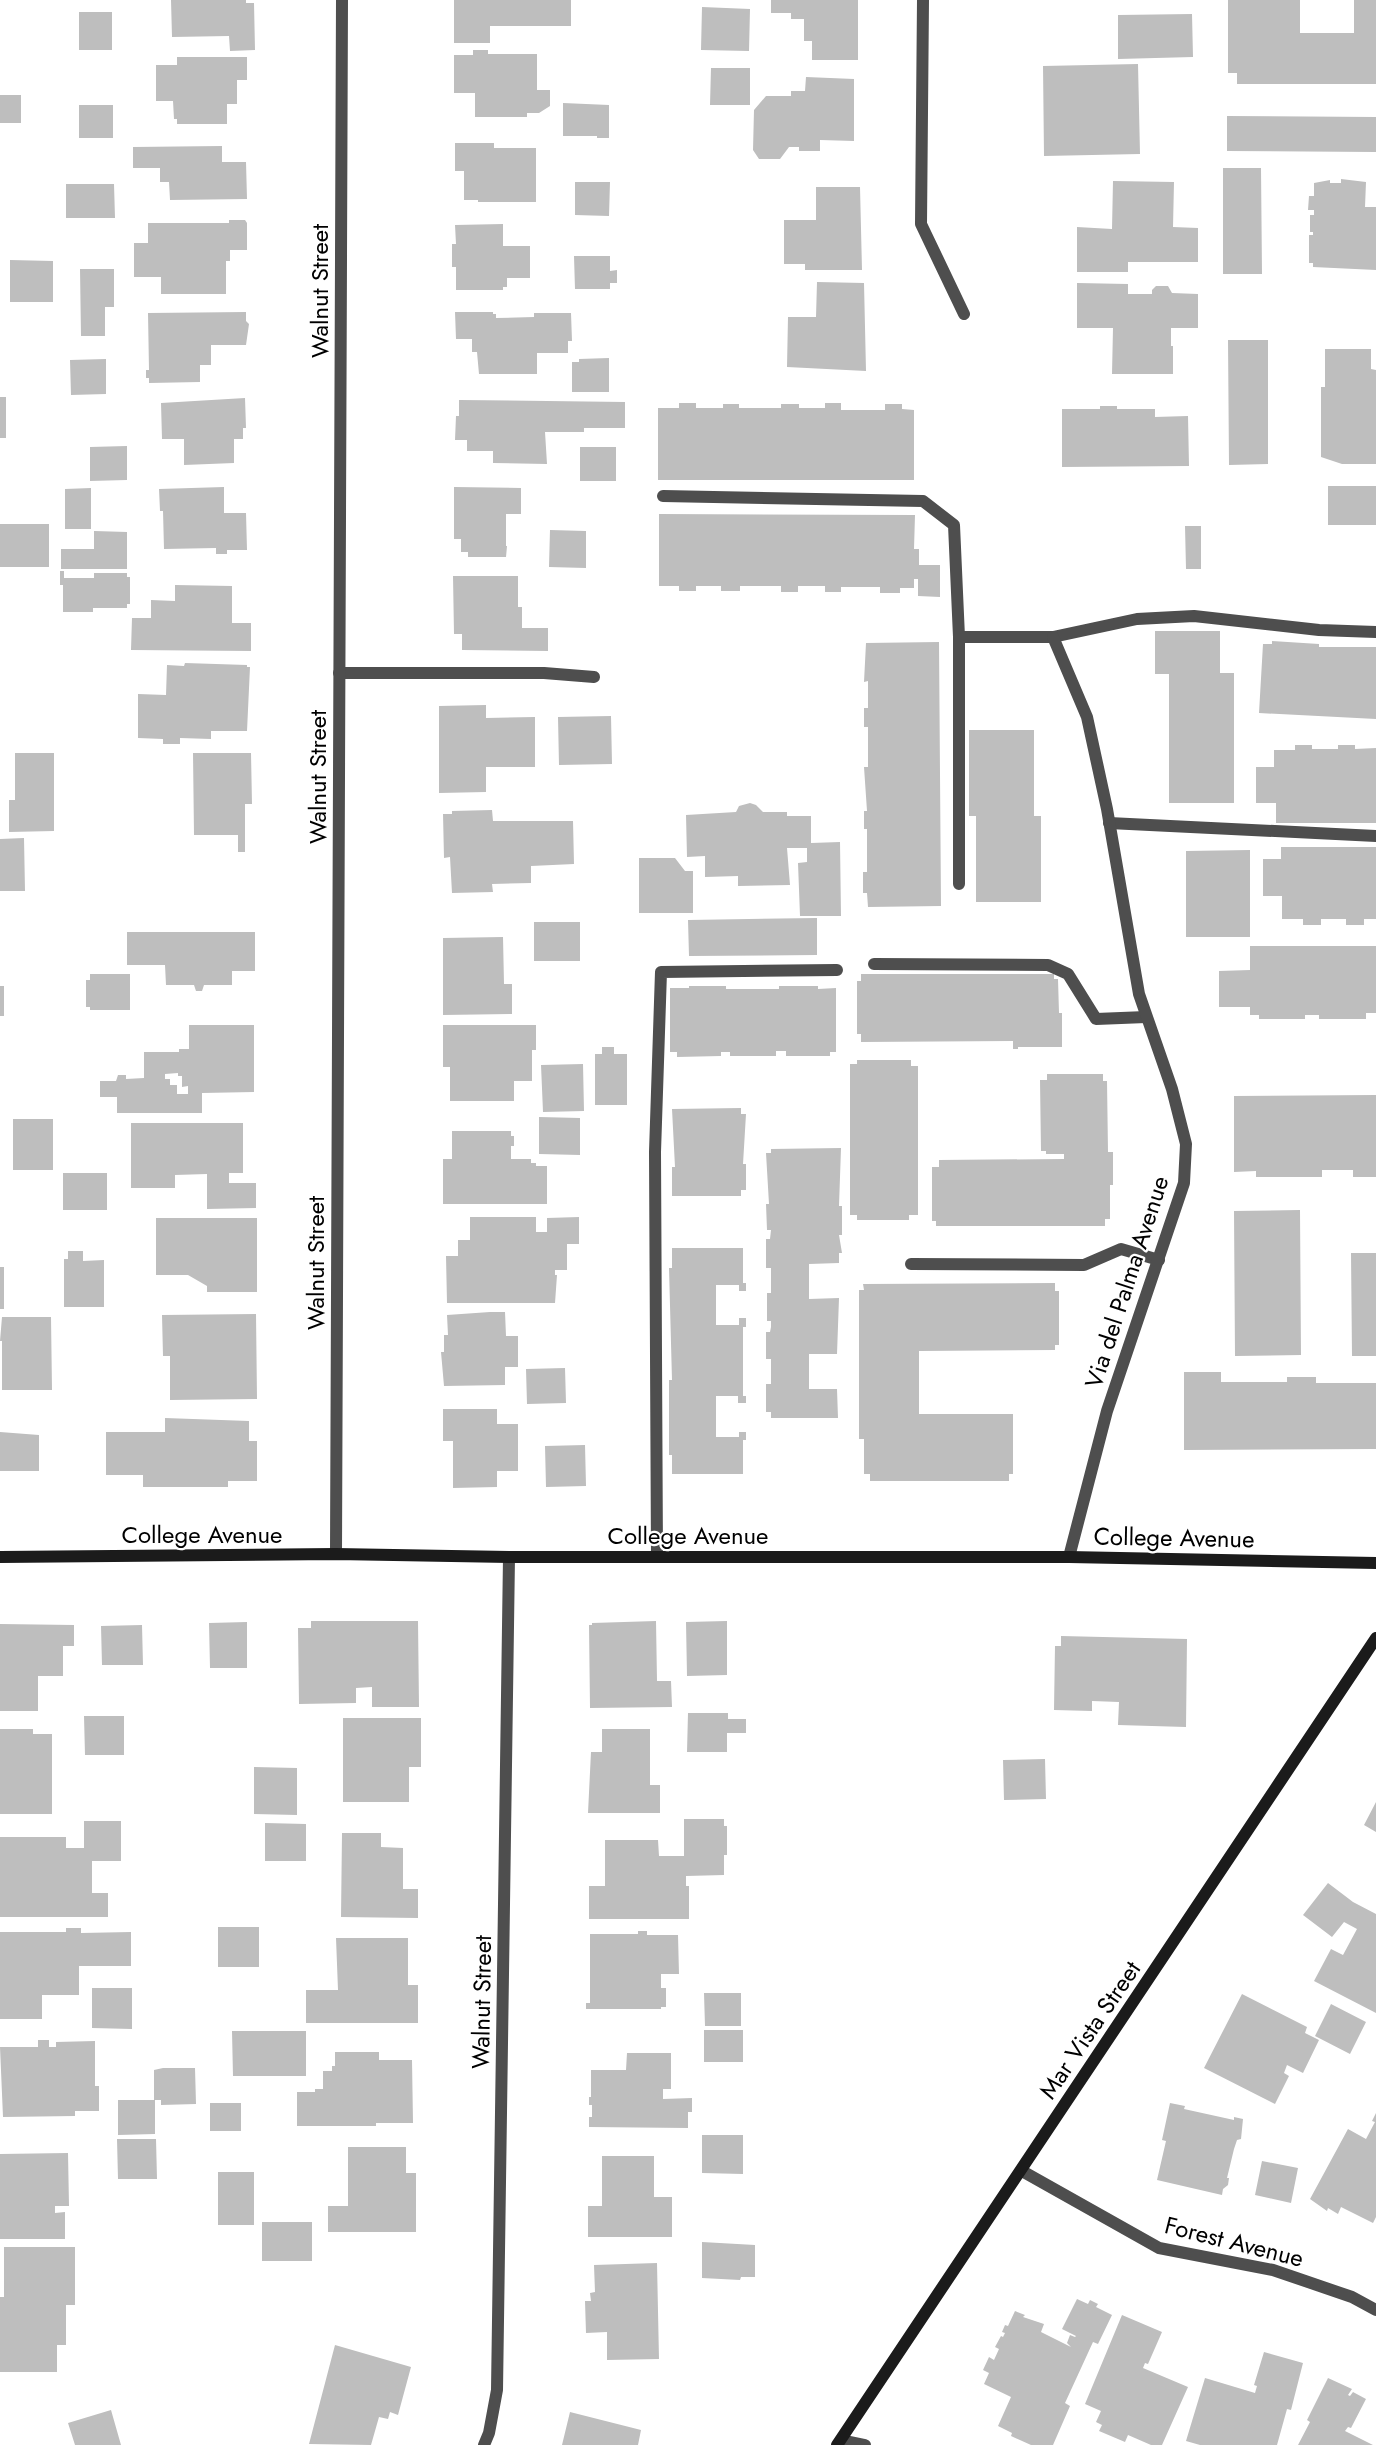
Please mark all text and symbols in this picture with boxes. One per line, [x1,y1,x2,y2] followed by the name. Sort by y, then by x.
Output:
[302,224,337,358] street label: Walnut Street
[300,710,335,844] street label: Walnut Street
[1076,1171,1177,1392] street label: Via del Palma Avenue
[298,1196,333,1330] street label: Walnut Street
[122,1517,282,1552] street label: College Avenue
[608,1518,768,1553] street label: College Avenue
[1093,1519,1255,1556] street label: College Avenue
[463,1935,500,2069] street label: Walnut Street
[1030,1953,1149,2106] street label: Mar Vista Street
[1161,2207,1307,2276] street label: Forest Avenue

